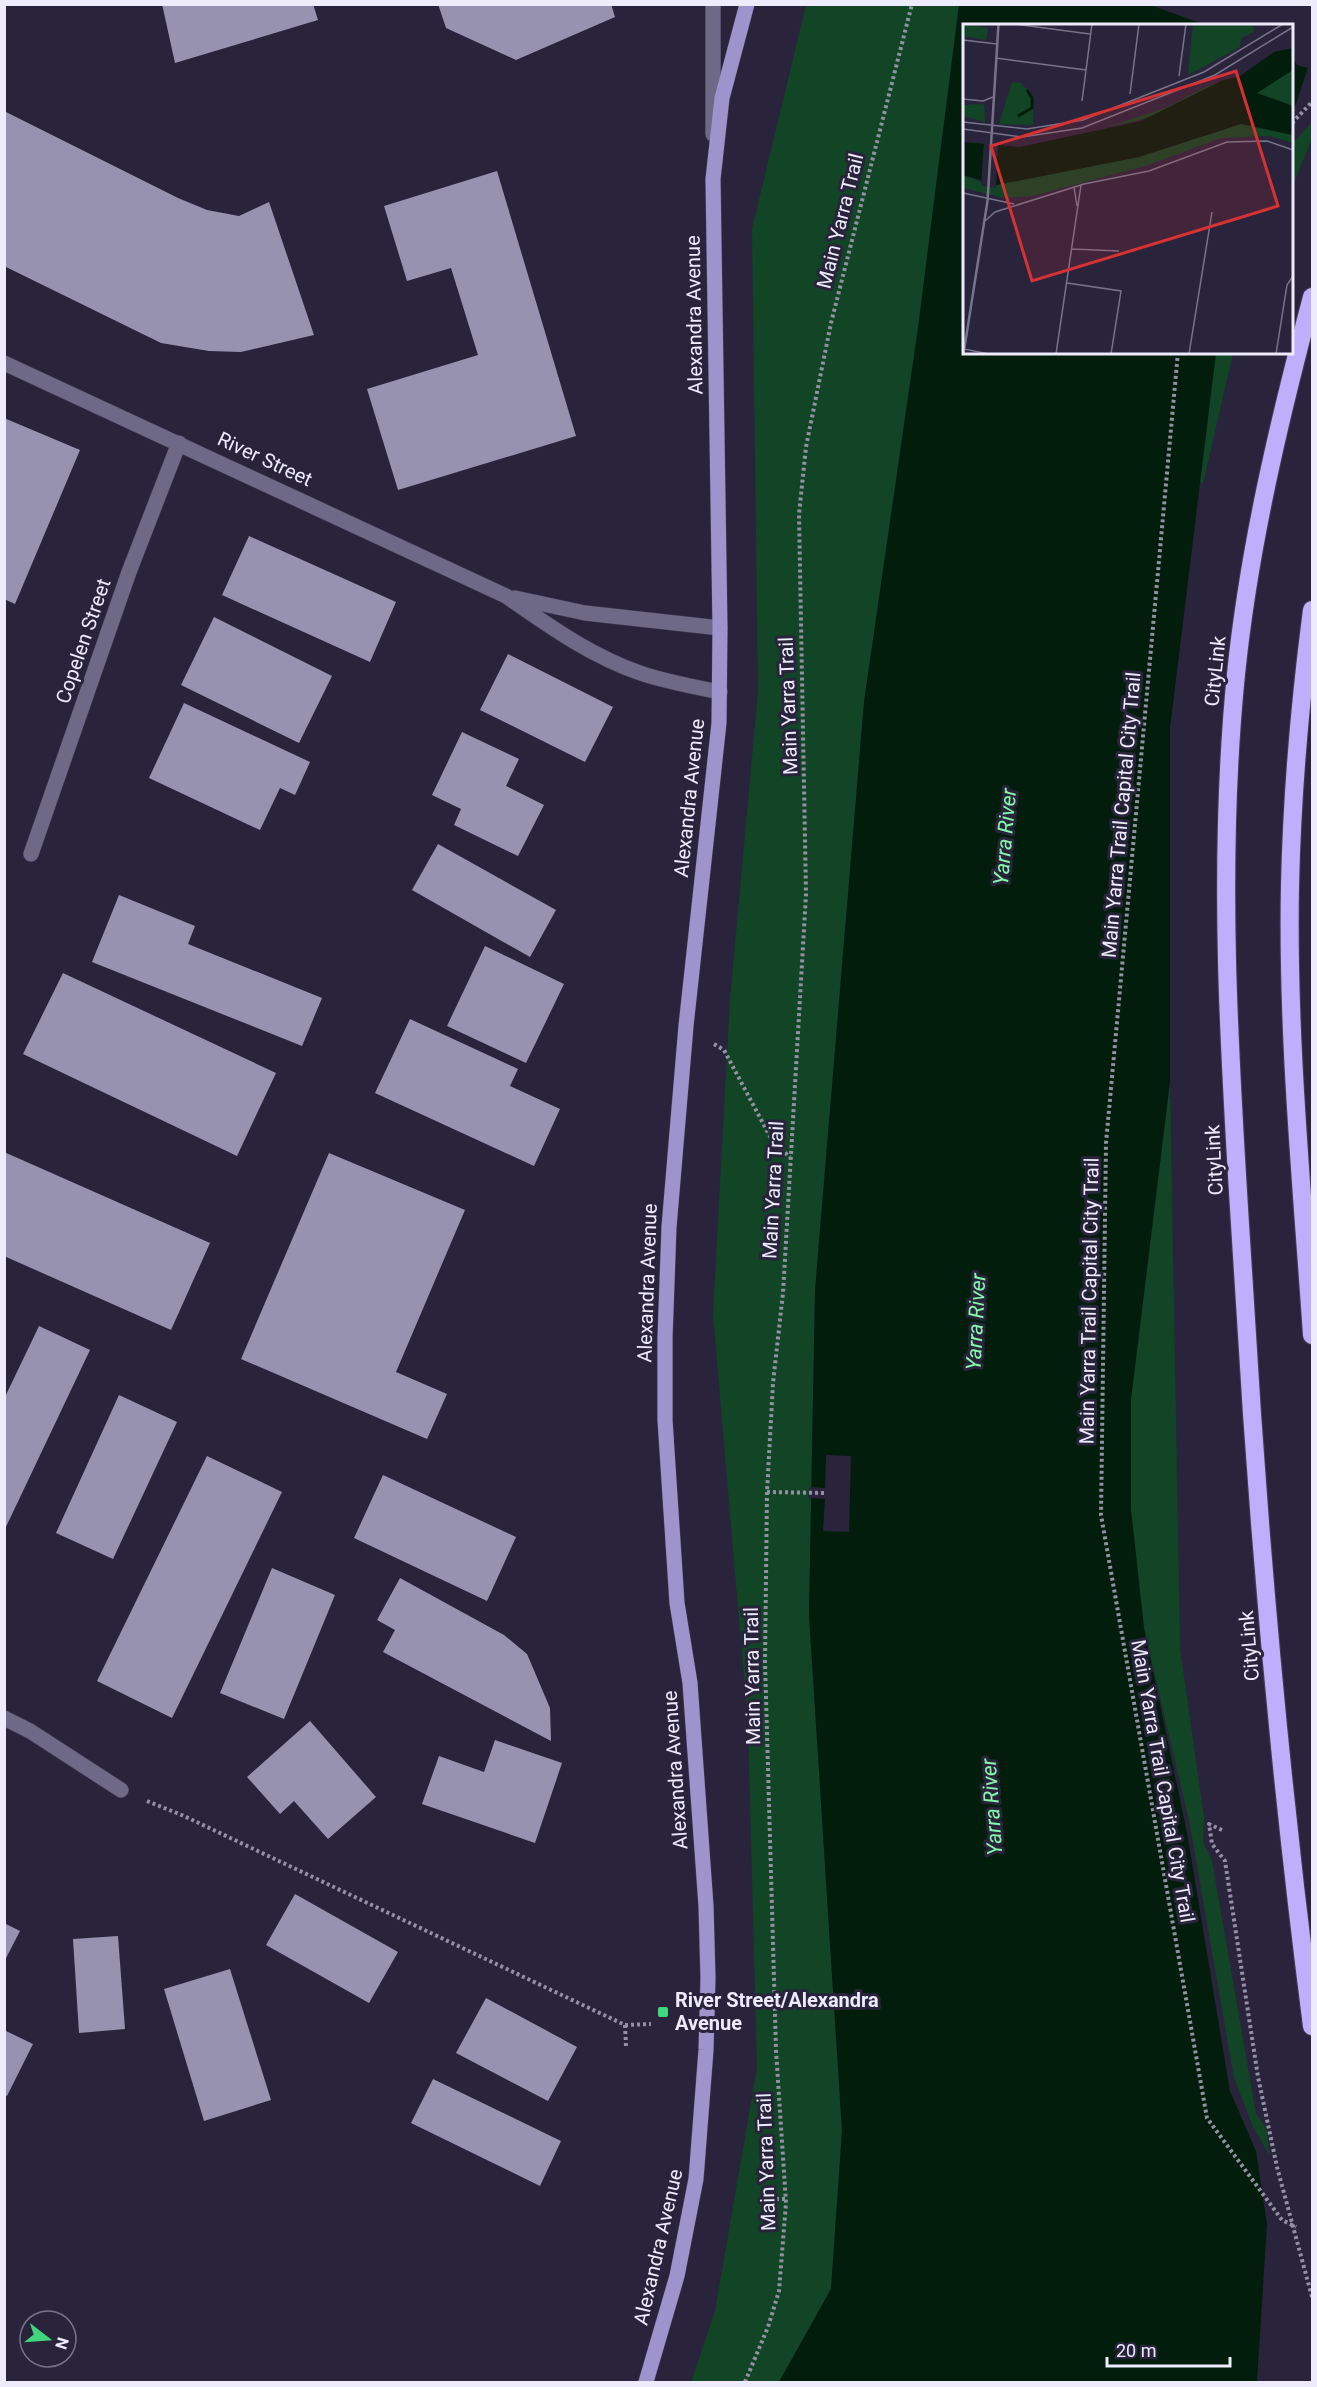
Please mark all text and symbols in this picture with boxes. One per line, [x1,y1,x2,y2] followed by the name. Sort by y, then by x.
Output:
[963,24,1293,354] inset map
[812,151,868,291] street label: Main Yarra Trail
[681,235,707,395] street label: Alexandra Avenue
[214,427,316,491] street label: River Street
[50,575,116,707] street label: Copelen Street
[1199,634,1231,707] street label: CityLink
[774,637,802,775] street label: Main Yarra Trail
[1097,671,1145,959] street label: Main Yarra Trail Capital City Trail
[669,718,709,878] street label: Alexandra Avenue
[989,786,1021,886] water label: Yarra River
[757,1120,789,1260] street label: Main Yarra Trail
[1200,1123,1228,1196] street label: CityLink
[1074,1157,1104,1445] street label: Main Yarra Trail Capital City Trail
[632,1203,662,1363] street label: Alexandra Avenue
[961,1272,991,1371] water label: Yarra River
[739,1607,765,1745] street label: Main Yarra Trail
[1234,1609,1264,1682] street label: CityLink
[1126,1638,1200,1924] street label: Main Yarra Trail Capital City Trail
[657,1690,693,1850] street label: Alexandra Avenue
[977,1757,1007,1856] water label: Yarra River
[675,1988,879,2035] place label: River Street/Alexandra Avenue
[656,2005,670,2019] marker: River Street/Alexandra Avenue
[752,2093,780,2231] street label: Main Yarra Trail
[628,2167,688,2327] street label: Alexandra Avenue
[18,2309,78,2369] north arrow
[1107,2330,1230,2368] scale bar
[51,2335,73,2351] text: N
[1116,2340,1156,2361] text: 20 m

